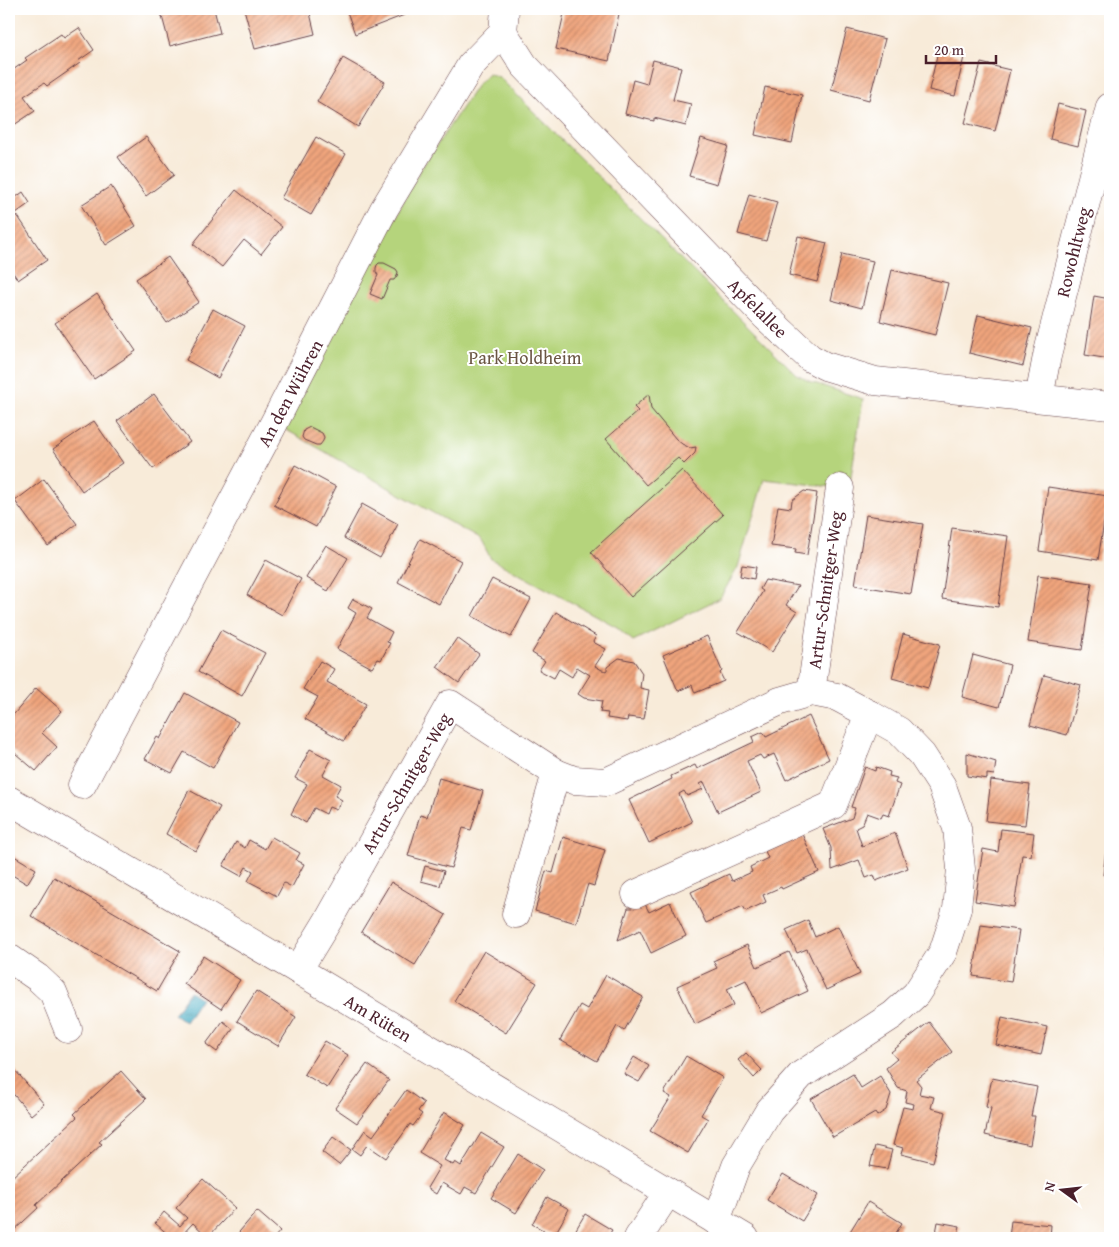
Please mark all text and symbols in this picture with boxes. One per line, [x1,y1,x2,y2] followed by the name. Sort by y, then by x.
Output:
[926,32,996,64] scale bar
[934,39,965,60] text: 20 m
[1049,204,1097,300] street label: Rowohltweg
[722,272,794,344] street label: Apfelallee
[250,335,330,451] street label: An den Wühren
[469,344,582,371] park label: Park Holdheim
[801,509,849,671] street label: Artur-Schnitger-Weg
[355,707,457,859] street label: Artur-Schnitger-Weg
[339,987,417,1049] street label: Am Rüten
[1036,1164,1086,1214] north arrow
[1039,1179,1060,1194] text: N

